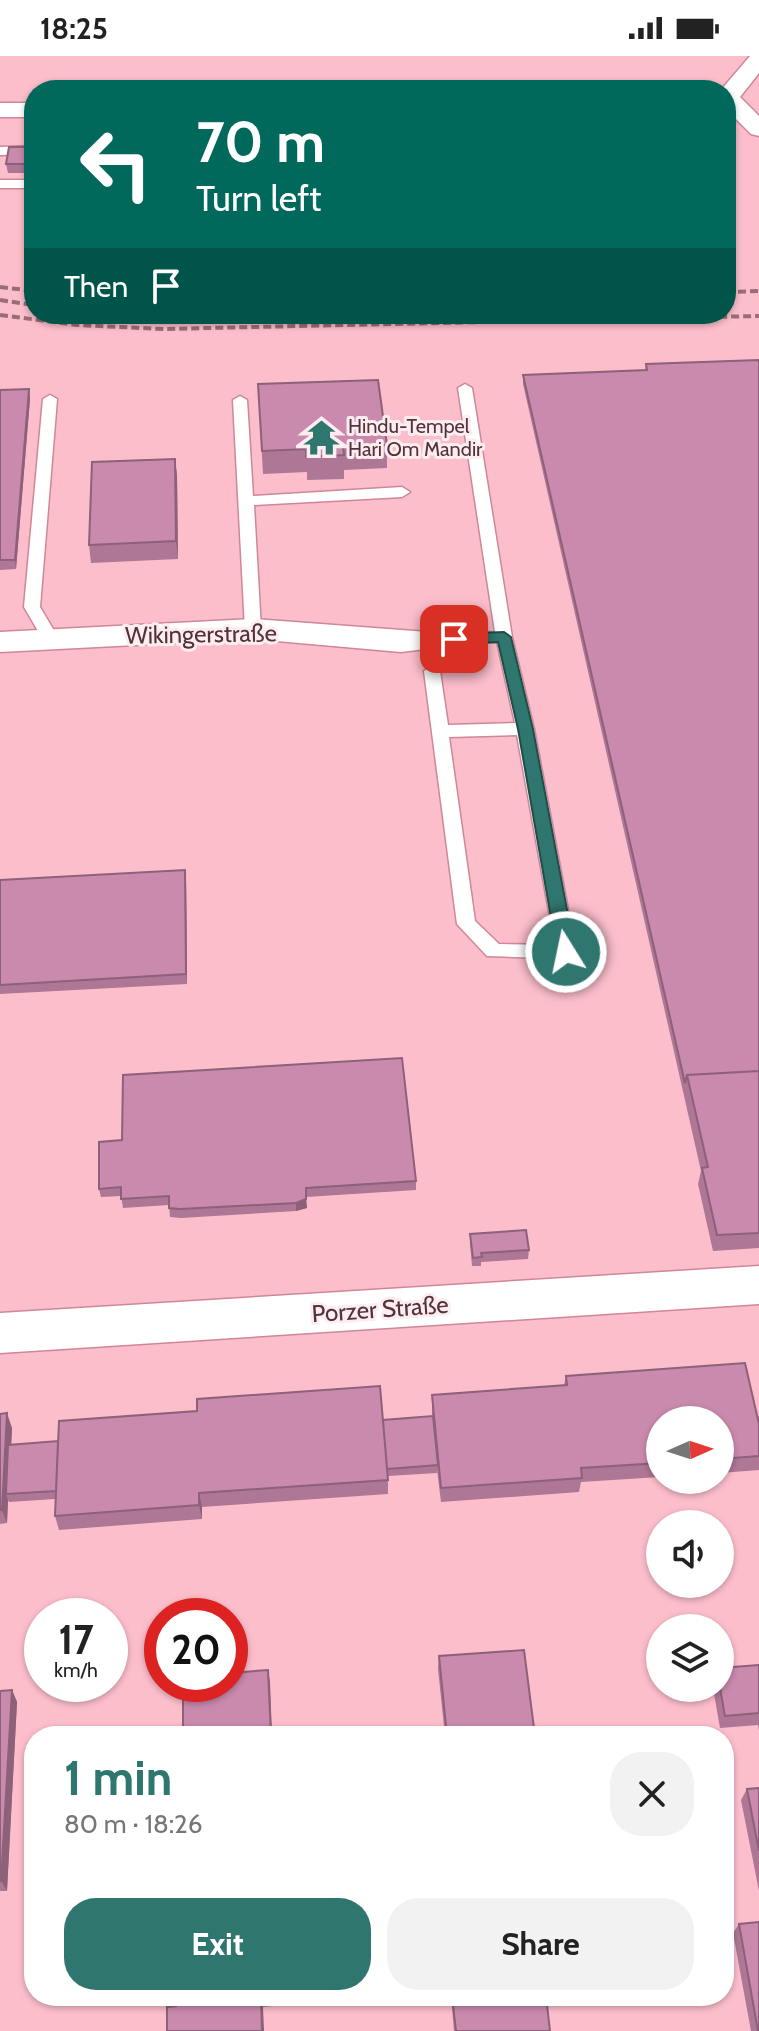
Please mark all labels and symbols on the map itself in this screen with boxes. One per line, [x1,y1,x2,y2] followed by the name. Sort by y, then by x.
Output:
[348,414,483,461] place label: Hindu-Tempel Hari Om Mandir
[303,419,341,457] temple icon: Hindu-Tempel Hari Om Mandir
[420,605,488,673] pin
[125,618,277,650] street label: Wikingerstraße
[524,910,608,994] position arrow
[311,1290,449,1328] street label: Porzer Straße
[646,1406,734,1494] north arrow
[144,1598,248,1702] speed limit sign: 20

